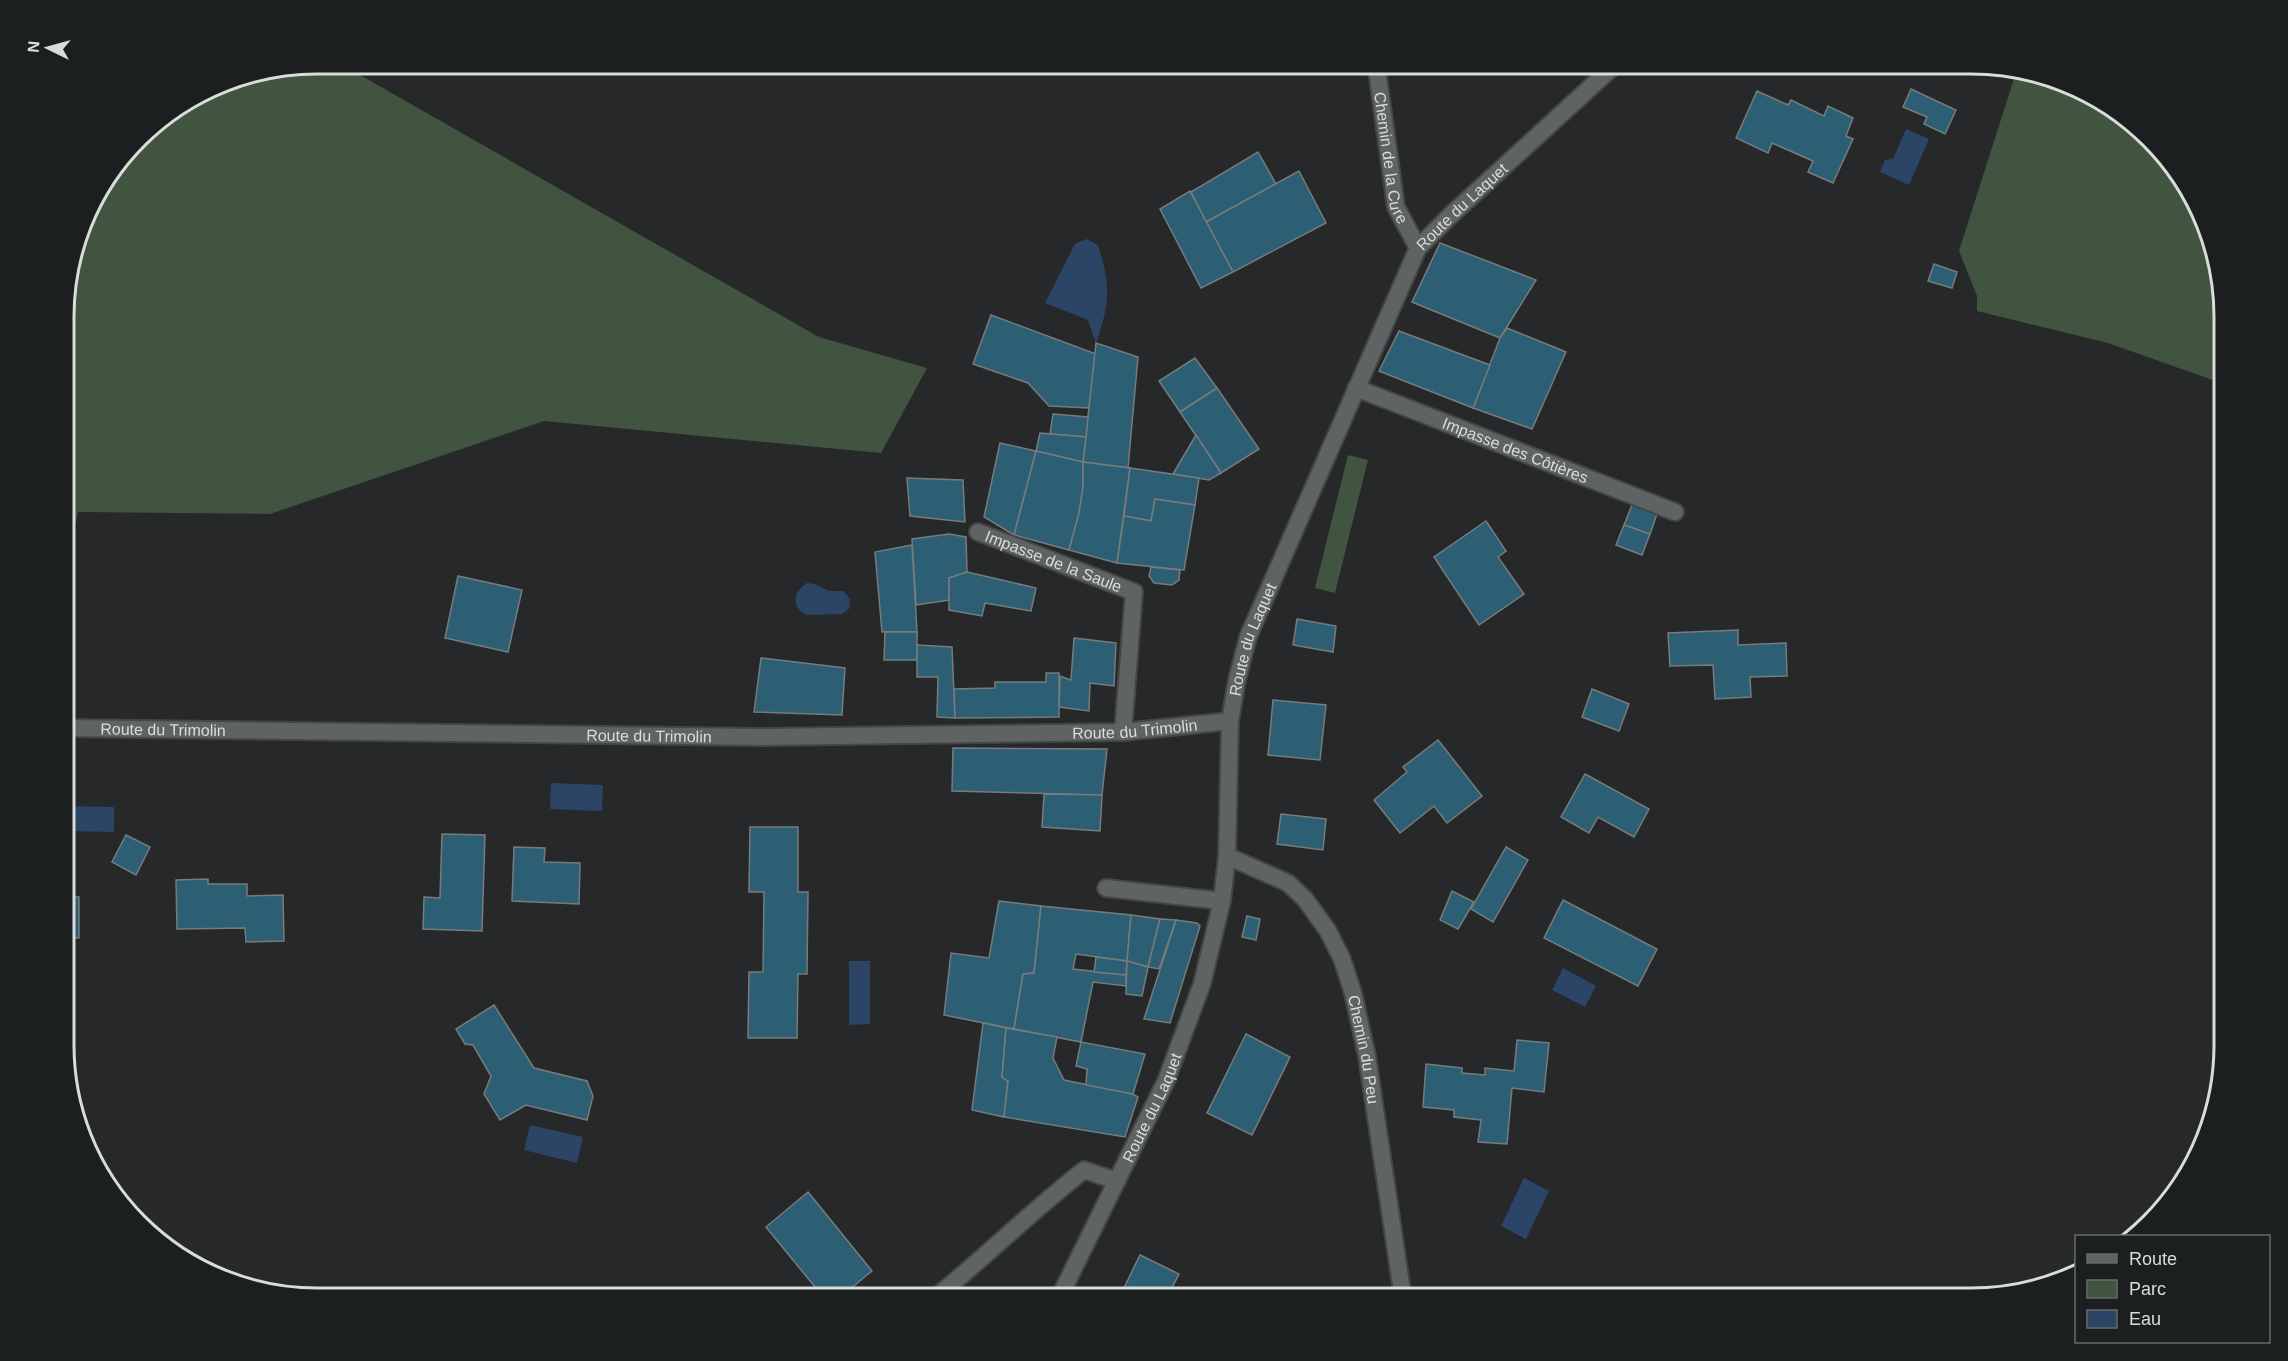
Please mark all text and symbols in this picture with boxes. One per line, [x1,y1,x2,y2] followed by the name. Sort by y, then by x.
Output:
[18,18,78,78] north arrow
[25,40,43,53] text: N
[1371,91,1411,227] street label: Chemin de la Cure
[1413,159,1511,254] street label: Route du Laquet
[1440,414,1590,486] street label: Impasse des Côtières
[983,528,1124,596] street label: Impasse de la Saule
[1226,580,1280,697] street label: Route du Laquet
[1072,716,1198,742] street label: Route du Trimolin
[100,720,226,739] street label: Route du Trimolin
[586,727,712,745] street label: Route du Trimolin
[1345,994,1382,1105] street label: Chemin du Peu
[1119,1050,1185,1165] street label: Route du Laquet
[2075,1235,2270,1343] legend
[2129,1249,2177,1269] text: Route
[2129,1279,2166,1299] text: Parc
[2129,1309,2161,1329] text: Eau

